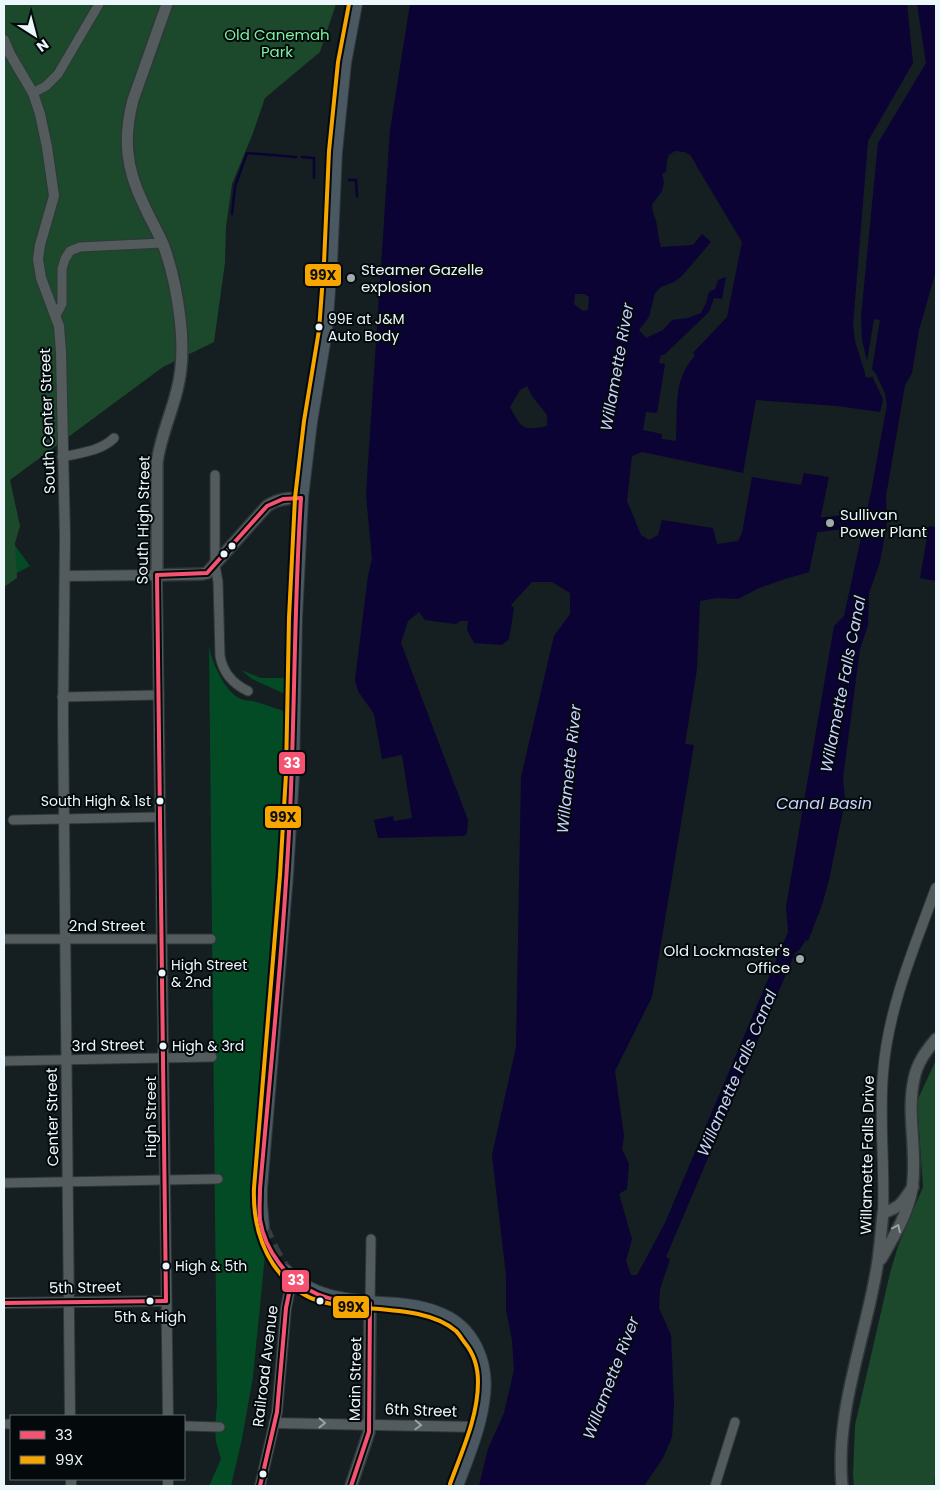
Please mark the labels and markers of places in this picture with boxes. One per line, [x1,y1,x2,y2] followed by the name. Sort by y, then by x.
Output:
[361,259,484,297] place label: Steamer Gazelle explosion
[345,272,357,284] marker: Steamer Gazelle explosion
[328,309,405,346] place label: 99E at J&M Auto Body
[314,322,324,332] marker: 99E at J&M Auto Body
[840,504,927,542] place label: Sullivan Power Plant
[824,517,836,529] marker: Sullivan Power Plant
[227,541,237,551] unlabelled marker
[219,549,229,559] unlabelled marker
[41,791,151,811] place label: South High & 1st
[155,796,165,806] marker: South High & 1st
[663,940,790,978] place label: Old Lockmaster's Office
[794,953,806,965] marker: Old Lockmaster's Office
[171,955,247,992] place label: High Street & 2nd
[157,968,167,978] marker: High Street & 2nd
[172,1036,244,1056] place label: High & 3rd
[158,1041,168,1051] marker: High & 3rd
[175,1256,247,1276] place label: High & 5th
[161,1261,171,1271] marker: High & 5th
[145,1296,155,1306] marker: 5th & High
[315,1296,325,1306] unlabelled marker
[114,1307,186,1327] place label: 5th & High
[258,1469,268,1479] unlabelled marker

